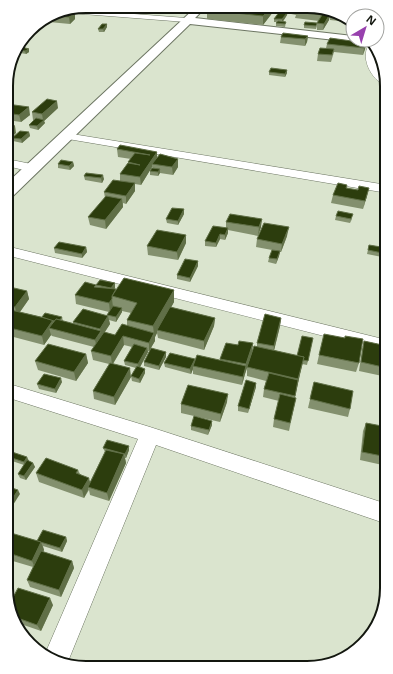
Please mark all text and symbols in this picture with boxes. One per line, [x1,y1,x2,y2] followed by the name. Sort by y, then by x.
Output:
[345,8,385,48] north arrow
[363,11,380,28] text: N

